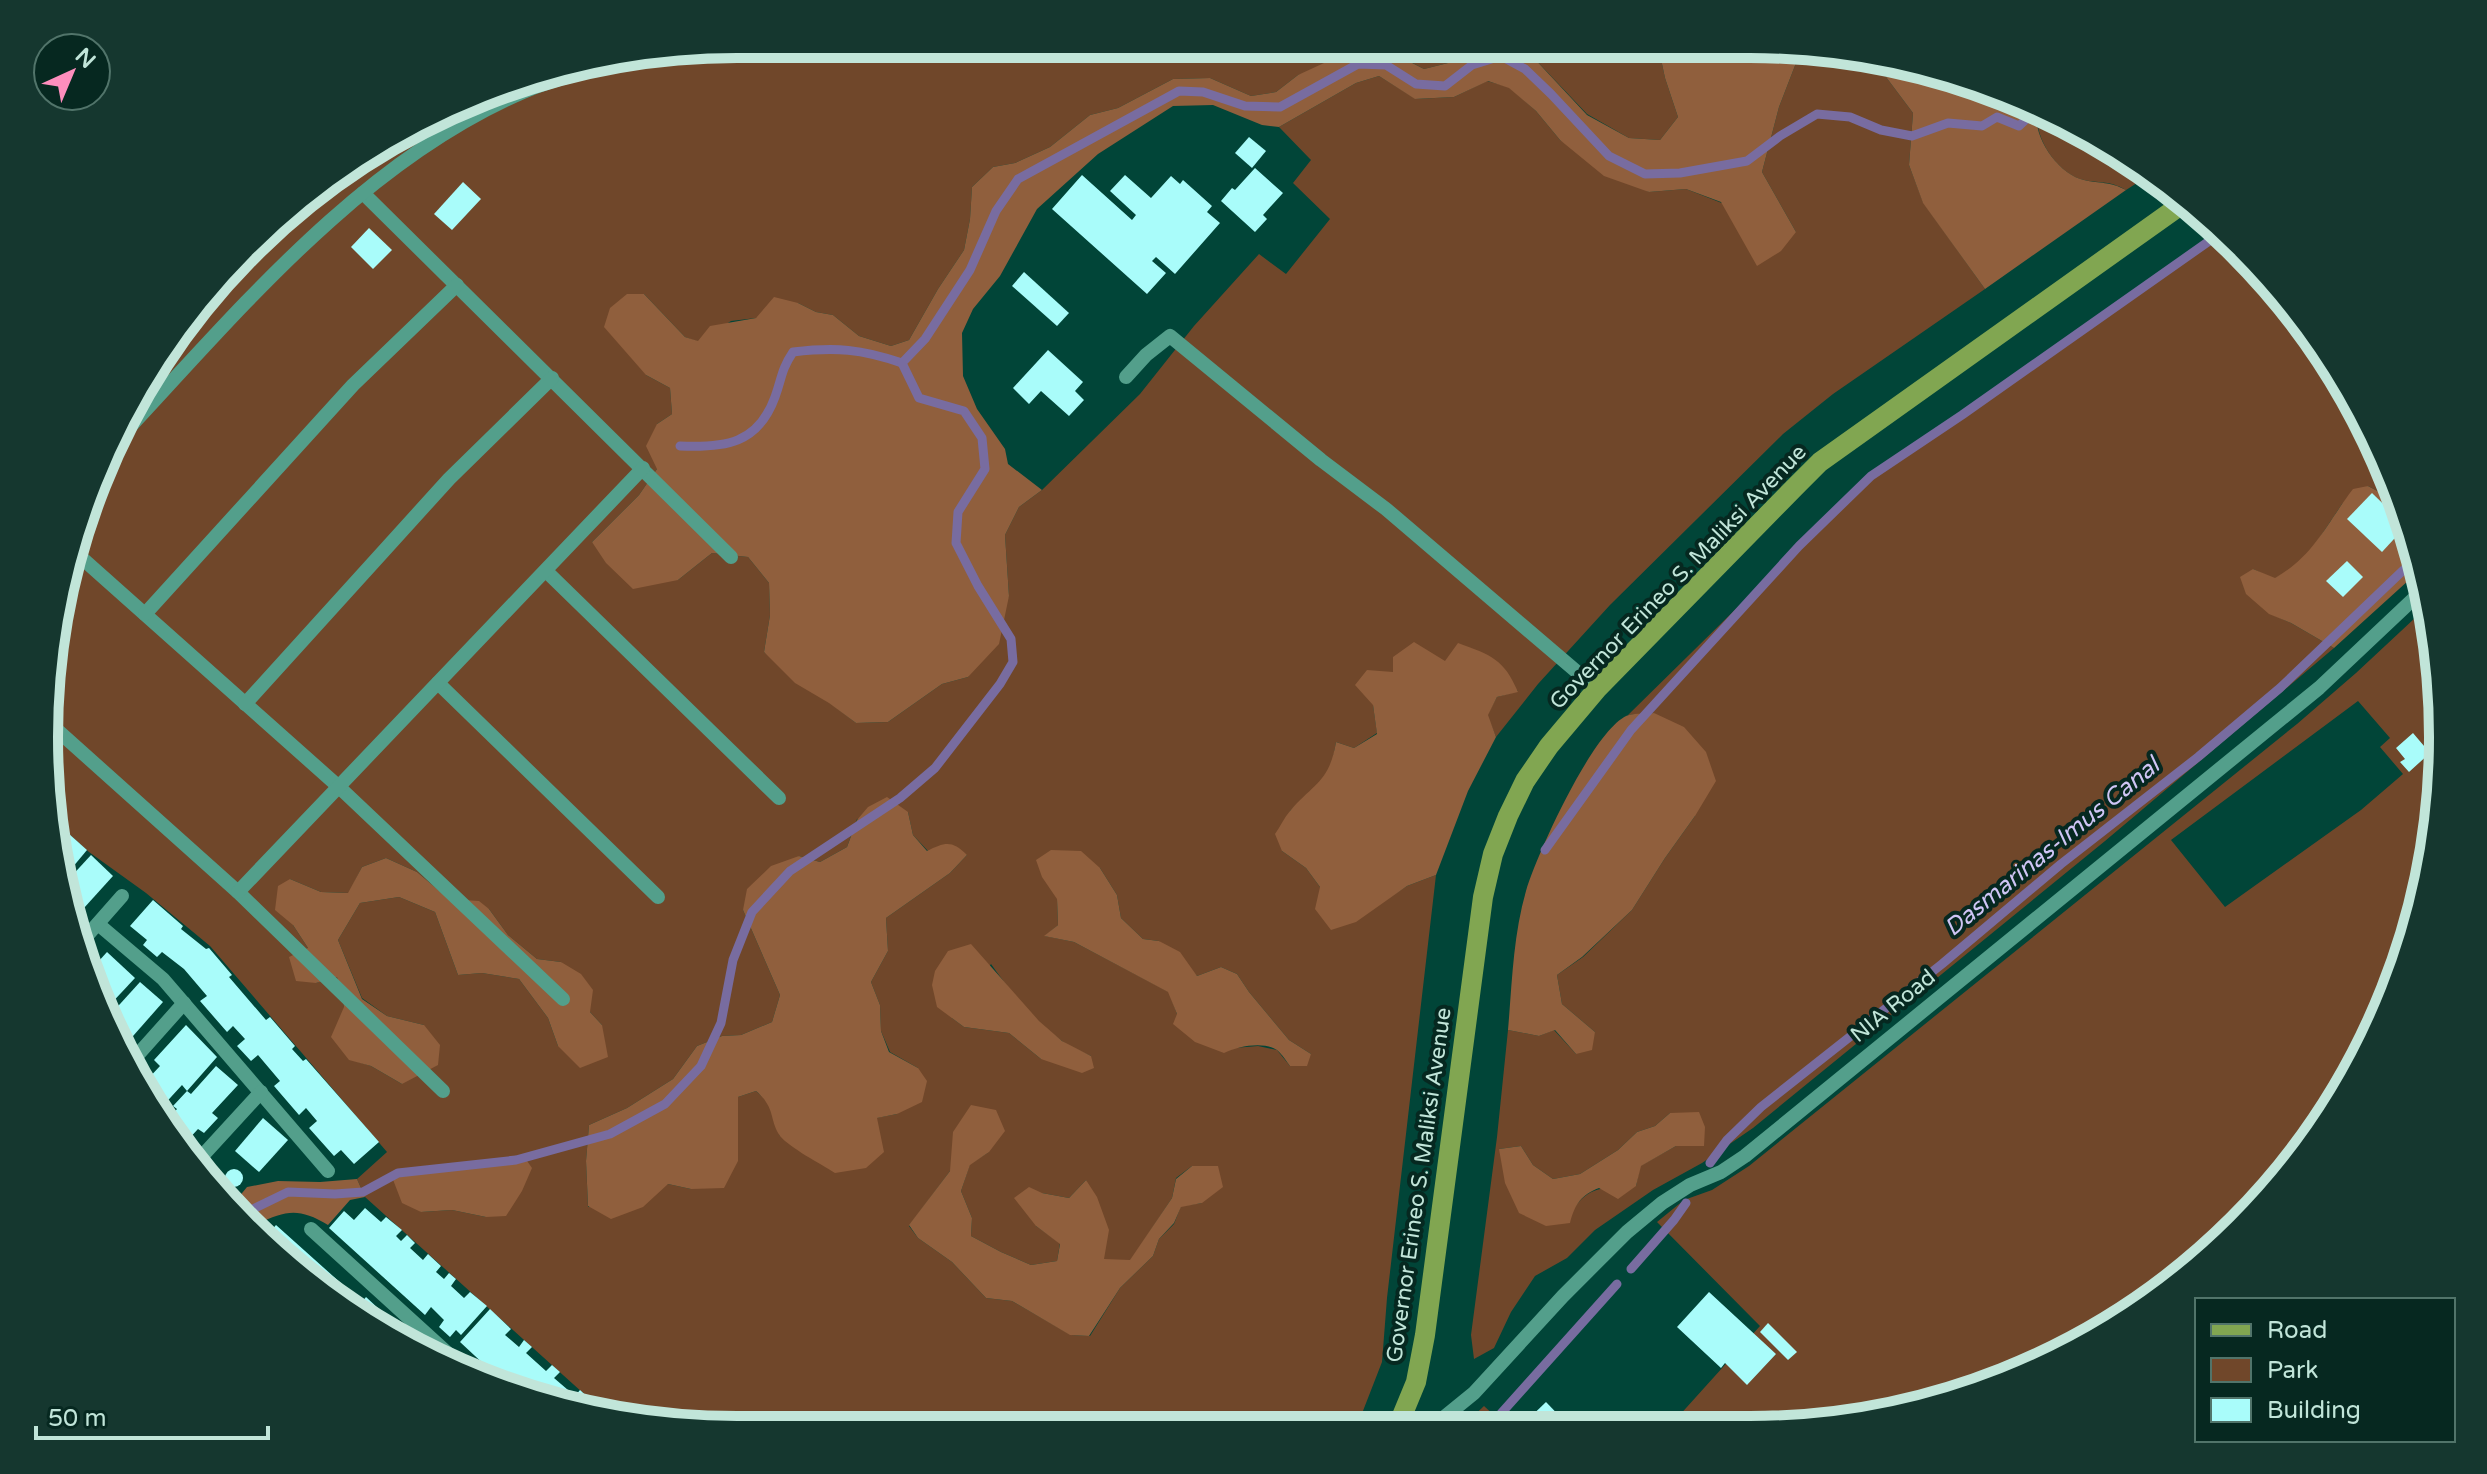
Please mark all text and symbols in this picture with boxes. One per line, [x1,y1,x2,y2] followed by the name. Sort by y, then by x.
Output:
[32,32,112,112] north arrow
[70,43,101,74] text: N
[1544,439,1812,715] street label: Governor Erineo S. Maliksi Avenue
[1939,749,2168,943] water label: Dasmarinas-Imus Canal
[1845,964,1941,1048] street label: NIA Road
[1381,1006,1457,1364] street label: Governor Erineo S. Maliksi Avenue
[2195,1298,2455,1442] legend
[2267,1316,2327,1345] text: Road
[2267,1356,2318,1385] text: Park
[36,1390,268,1440] scale bar
[2267,1396,2361,1425] text: Building
[48,1404,106,1433] text: 50 m

